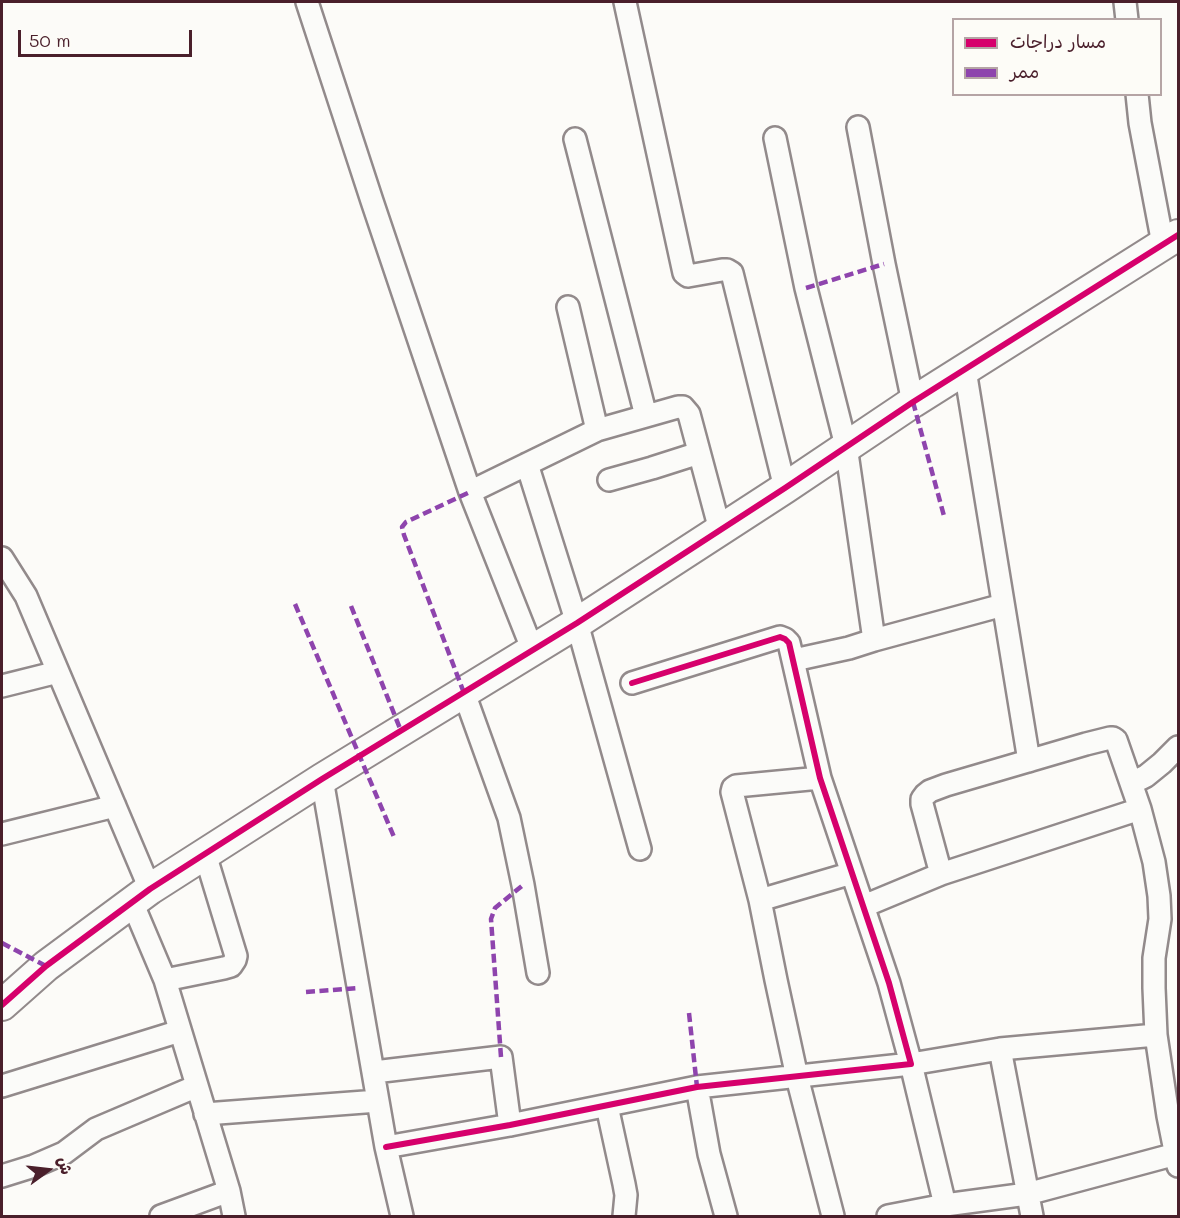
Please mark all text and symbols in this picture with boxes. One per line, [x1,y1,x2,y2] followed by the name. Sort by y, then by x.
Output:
[21,18,195,56] scale bar
[952,18,1162,96] legend
[29,28,71,52] text: 50 m
[1010,29,1106,53] text: مسار دراجات
[1010,59,1039,83] text: ممر
[18,1140,78,1200] north arrow
[53,1154,78,1176] text: ش

